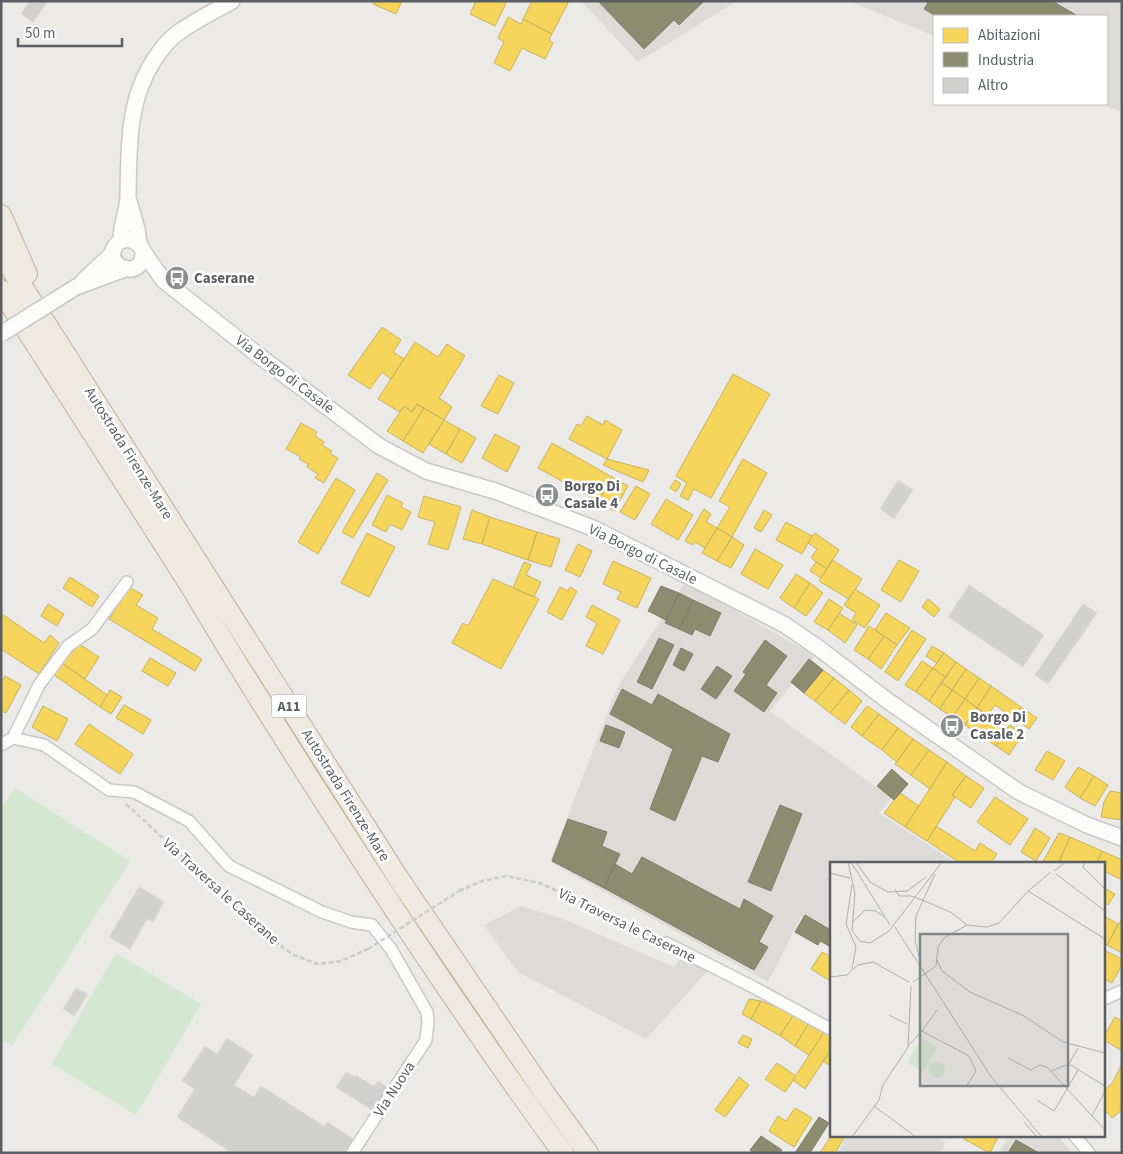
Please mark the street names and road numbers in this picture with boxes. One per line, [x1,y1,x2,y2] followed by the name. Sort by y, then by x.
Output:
[231,330,338,419] street label: Via Borgo di Casale
[79,383,178,524] street label: Autostrada Firenze-Mare
[585,519,701,590] street label: Via Borgo di Casale
[272,694,306,718] road number: A11
[296,725,395,866] street label: Autostrada Firenze-Mare
[158,833,284,949] street label: Via Traversa le Caserane
[555,883,699,968] street label: Via Traversa le Caserane
[369,1057,420,1121] street label: Via Nuova

